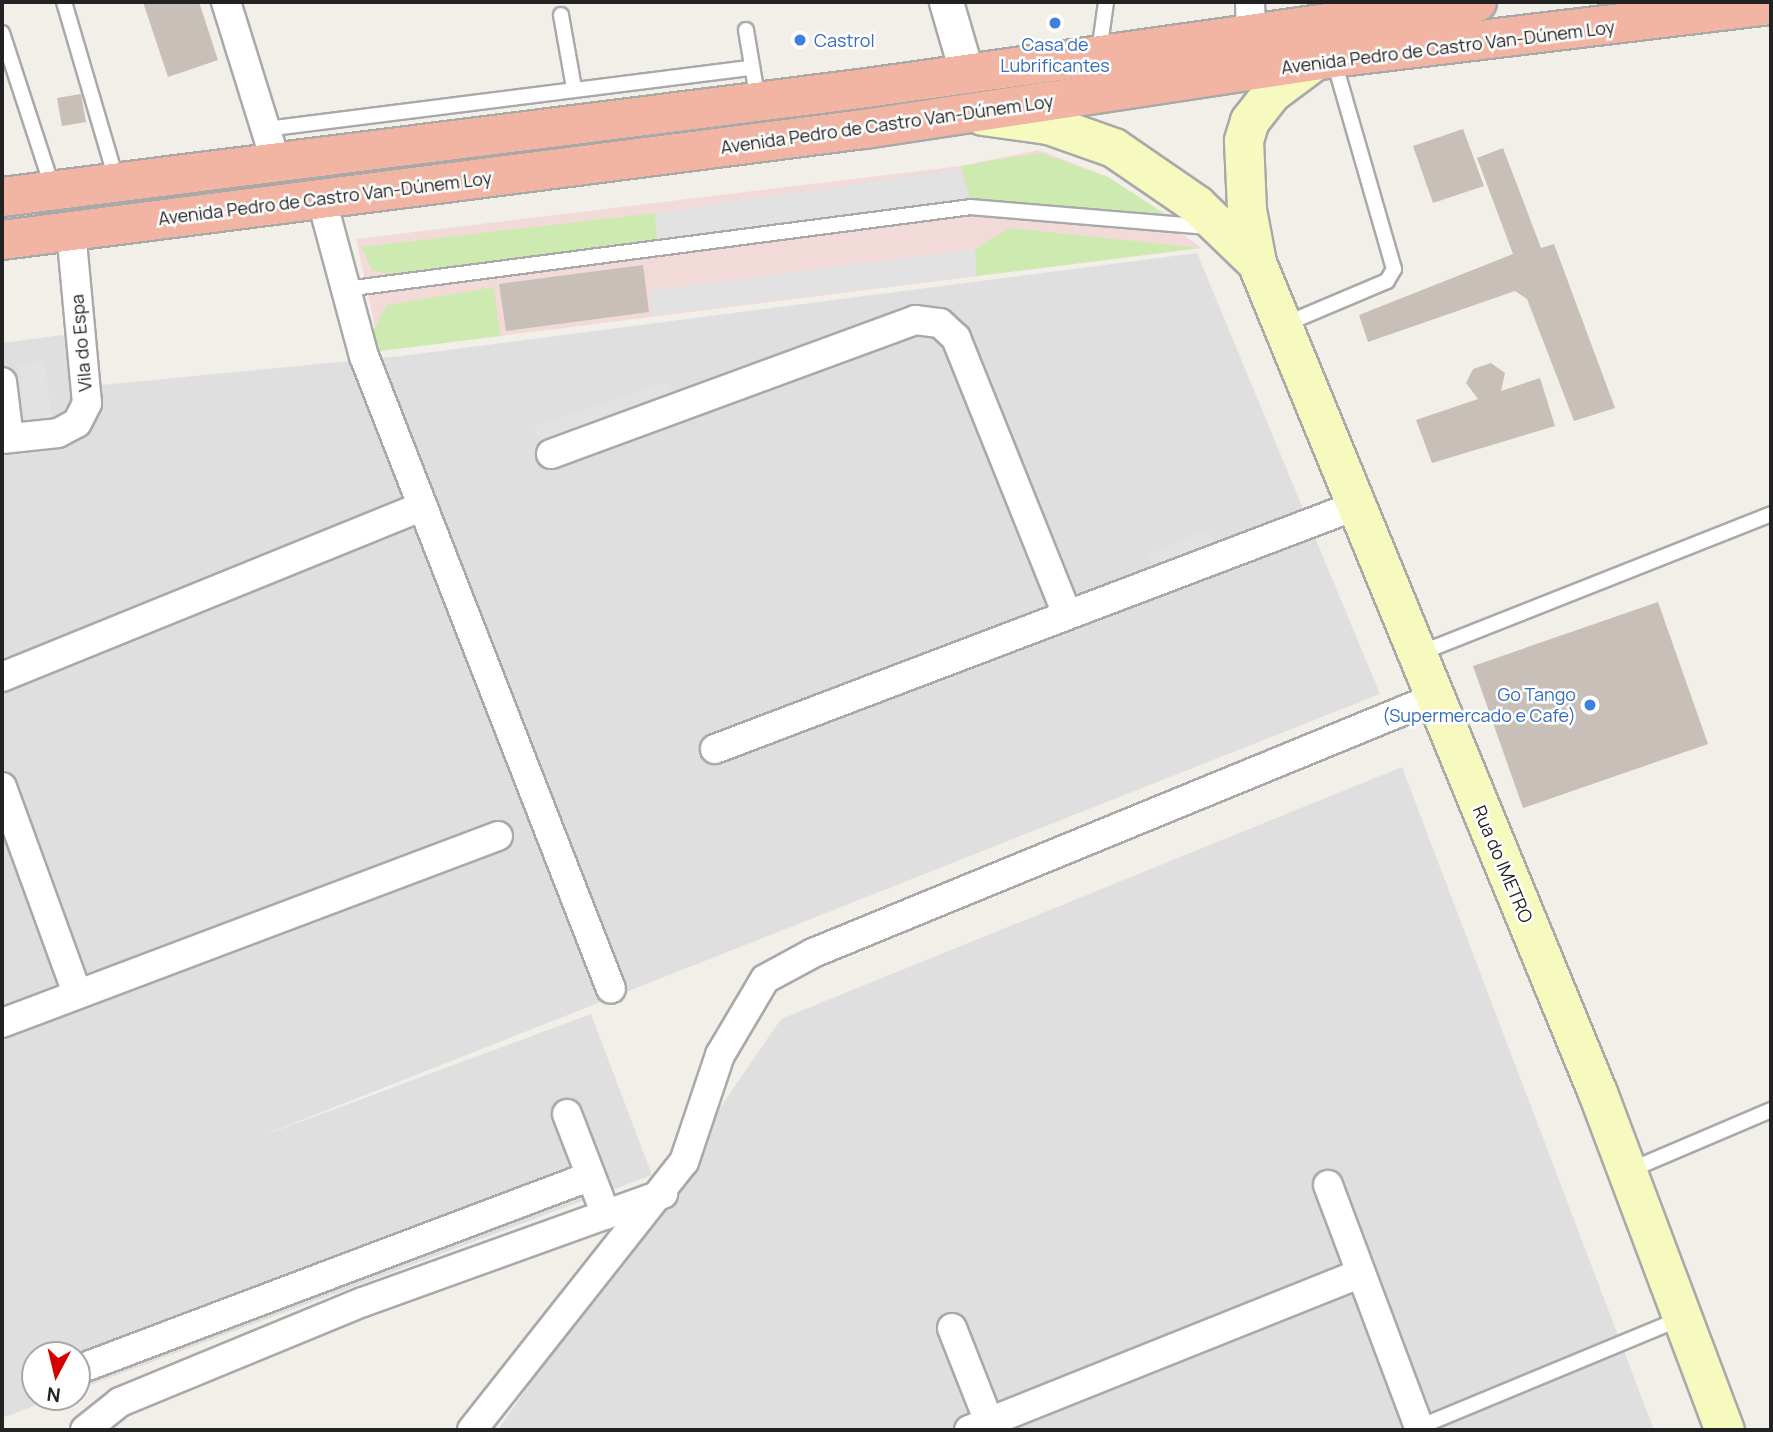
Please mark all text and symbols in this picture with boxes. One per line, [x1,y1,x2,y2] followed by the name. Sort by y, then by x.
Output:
[1047,15,1063,31] marker: Casa de Lubrificantes
[1280,16,1616,78] street label: Avenida Pedro de Castro Van-Dúnem Loy
[814,29,875,51] place label: Castrol
[792,32,808,48] marker: Castrol
[1000,34,1110,76] place label: Casa de Lubrificantes
[719,90,1055,158] street label: Avenida Pedro de Castro Van-Dúnem Loy
[157,167,493,229] street label: Avenida Pedro de Castro Van-Dúnem Loy
[66,293,96,393] street label: Vila do Espa
[1382,684,1576,726] place label: Go Tango (Supermercado e Cafe)
[1582,697,1598,713] marker: Go Tango (Supermercado e Cafe)
[1469,802,1537,926] street label: Rua do IMETRO
[21,1341,91,1411] north arrow
[45,1381,62,1409] text: N

